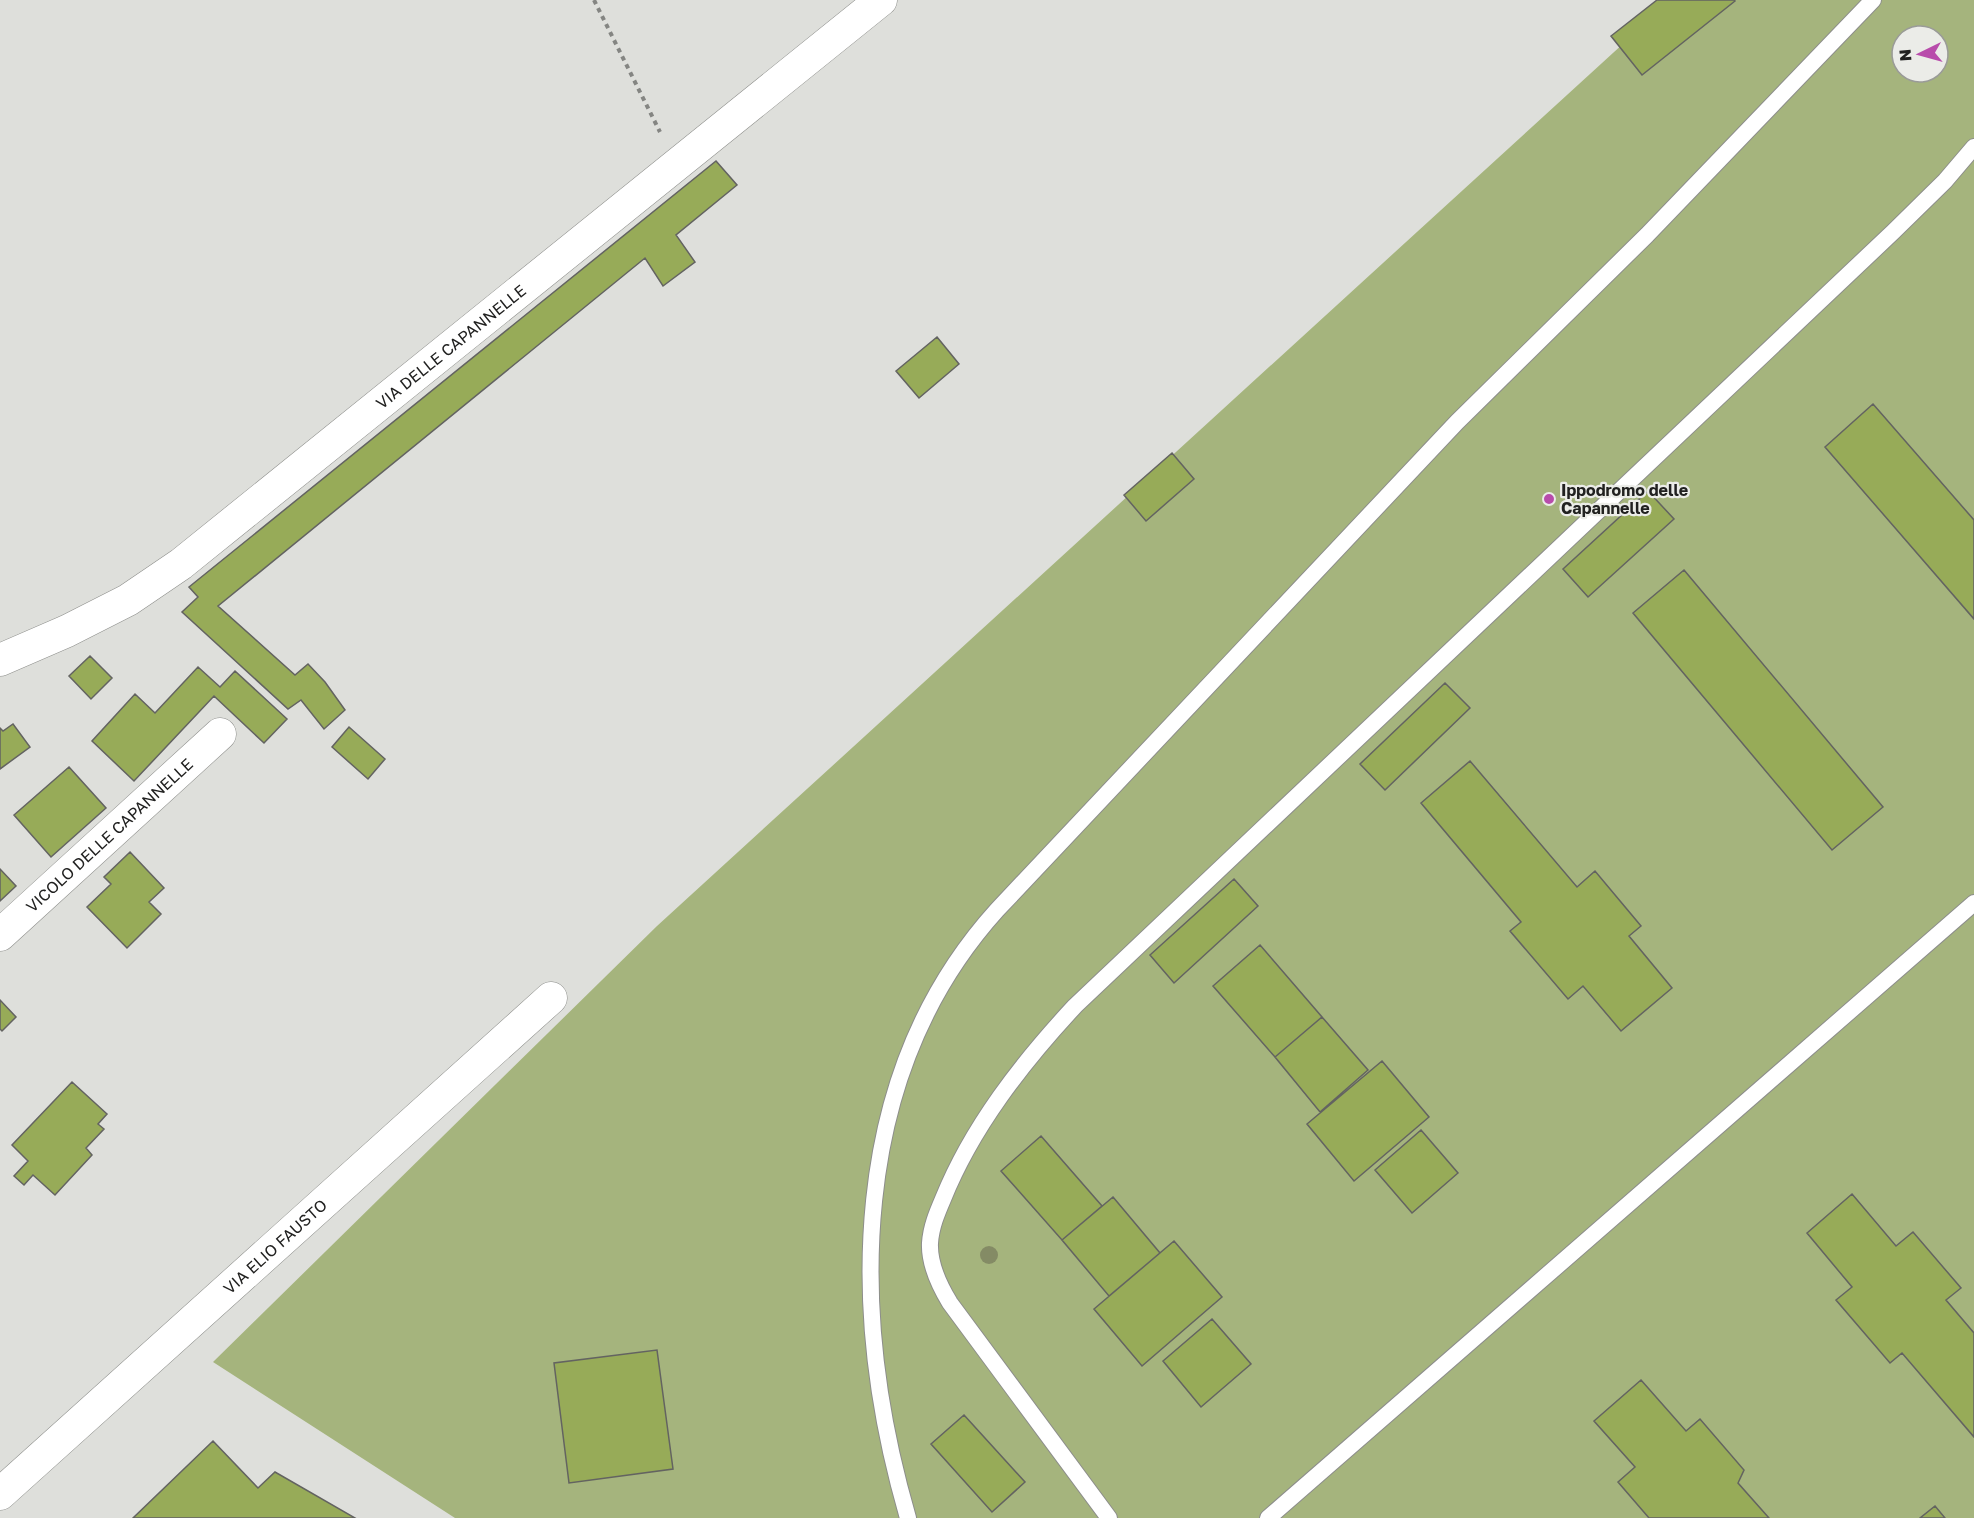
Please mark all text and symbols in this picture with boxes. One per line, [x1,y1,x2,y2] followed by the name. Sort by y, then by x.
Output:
[1890,24,1950,84] north arrow
[1895,48,1916,62] text: N
[372,280,530,413] street label: VIA DELLE CAPANNELLE
[1561,480,1688,518] place label: Ippodromo delle Capannelle
[1542,492,1556,506] marker: Ippodromo delle Capannelle
[22,754,197,916] street label: VICOLO DELLE CAPANNELLE
[219,1195,331,1298] street label: VIA ELIO FAUSTO

